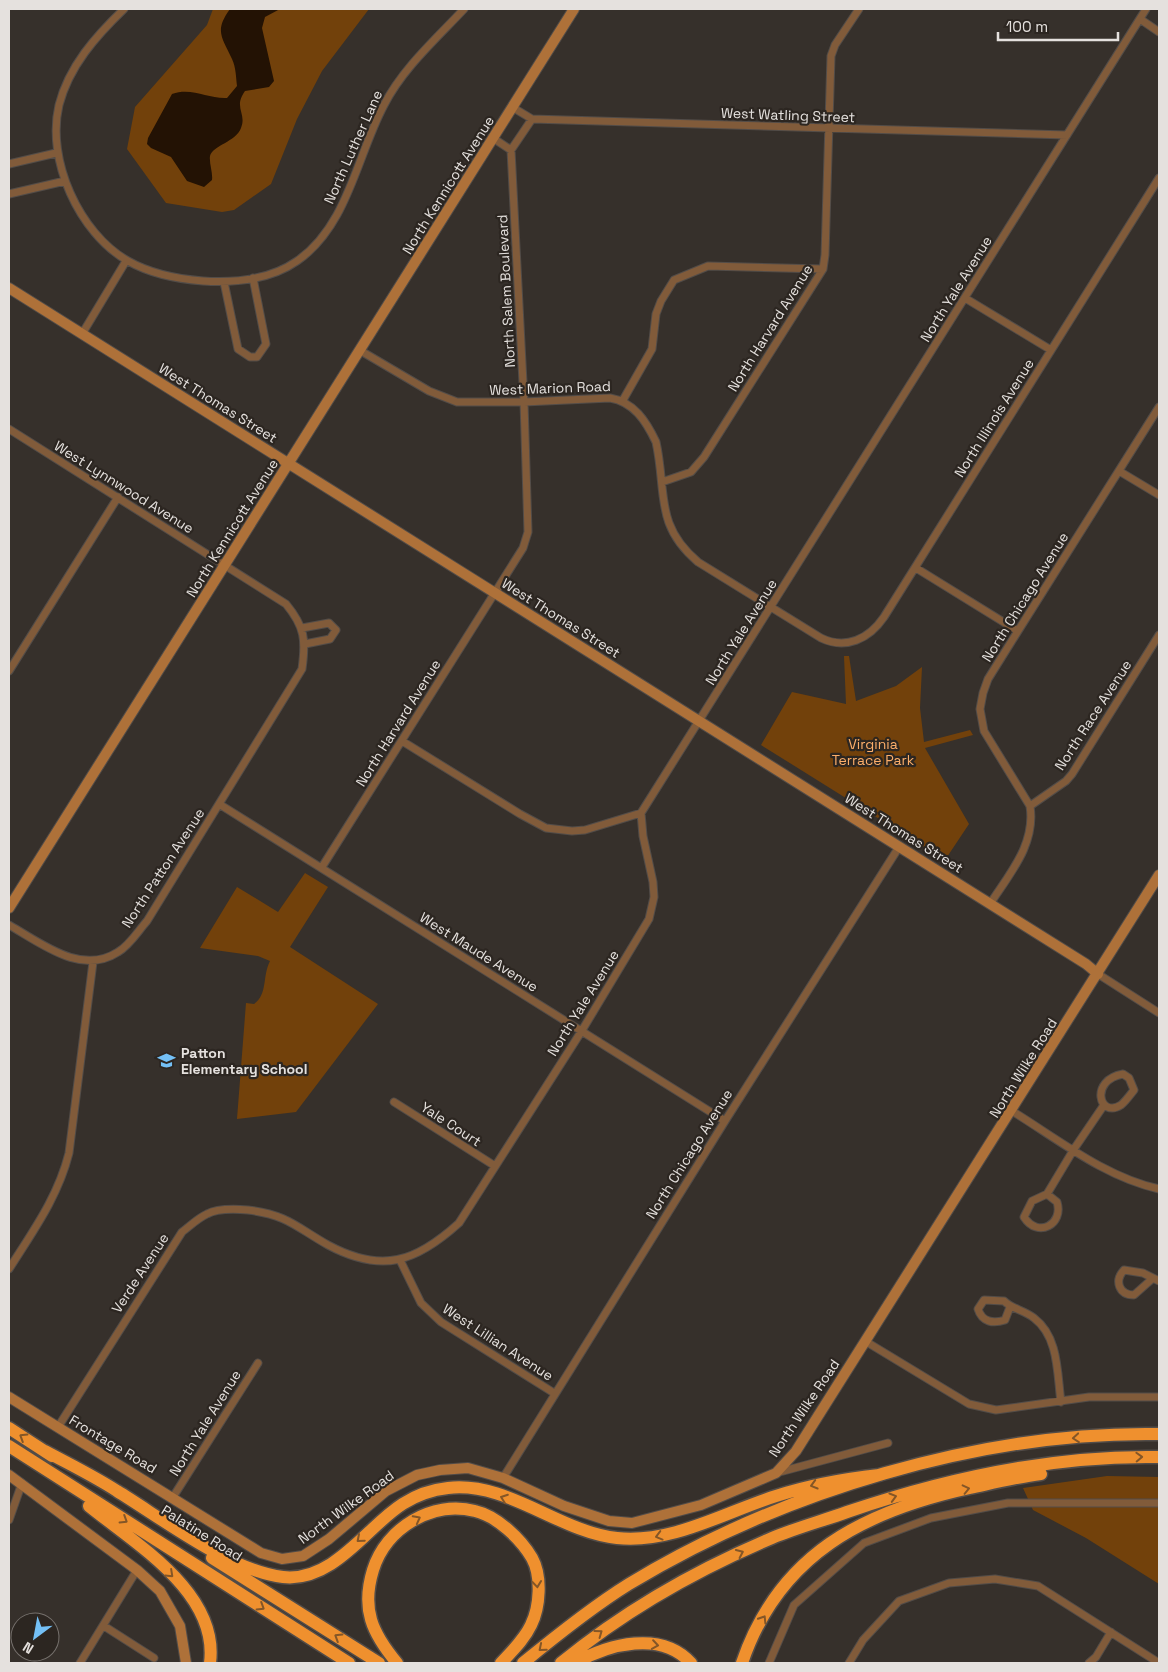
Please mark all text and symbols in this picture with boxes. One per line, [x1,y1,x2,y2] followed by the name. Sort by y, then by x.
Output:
[998,10,1118,42] scale bar
[1006,17,1048,36] text: 100 m
[320,87,386,207] street label: North Luther Lane
[720,104,856,126] street label: West Watling Street
[398,112,498,258] street label: North Kennicott Avenue
[493,214,519,368] street label: North Salem Boulevard
[916,233,996,345] street label: North Yale Avenue
[724,261,816,395] street label: North Harvard Avenue
[950,355,1038,481] street label: North Illinois Avenue
[155,359,281,447] street label: West Thomas Street
[489,377,611,399] street label: West Marion Road
[51,437,197,537] street label: West Lynnwood Avenue
[182,455,282,601] street label: North Kennicott Avenue
[978,529,1072,665] street label: North Chicago Avenue
[498,574,624,662] street label: West Thomas Street
[701,576,781,688] street label: North Yale Avenue
[352,656,444,790] street label: North Harvard Avenue
[1051,656,1135,774] street label: North Race Avenue
[832,735,915,769] park label: Virginia Terrace Park
[841,789,967,877] street label: West Thomas Street
[118,805,208,931] street label: North Patton Avenue
[416,908,542,996] street label: West Maude Avenue
[543,947,623,1059] street label: North Yale Avenue
[985,1015,1061,1121] street label: North Wilke Road
[181,1044,307,1078] place label: Patton Elementary School
[157,1051,177,1071] school or university icon: Patton Elementary School
[642,1086,736,1222] street label: North Chicago Avenue
[417,1098,485,1150] street label: Yale Court
[108,1230,172,1316] street label: Verde Avenue
[439,1299,557,1385] street label: West Lillian Avenue
[765,1356,843,1460] street label: North Wilke Road
[165,1367,245,1479] street label: North Yale Avenue
[66,1411,160,1477] street label: Frontage Road
[1071,1432,1079,1443] one-way arrow
[20,1434,29,1444] one-way arrow
[1135,1452,1143,1463] one-way arrow
[294,1466,398,1548] street label: North Wilke Road
[810,1480,818,1490] one-way arrow
[961,1484,970,1495] one-way arrow
[888,1493,896,1503] one-way arrow
[501,1494,509,1504] one-way arrow
[158,1501,246,1565] street label: Palatine Road
[118,1513,127,1523] one-way arrow
[411,1515,420,1525] one-way arrow
[656,1530,664,1540] one-way arrow
[357,1533,366,1542] one-way arrow
[735,1549,744,1559] one-way arrow
[165,1568,174,1577] one-way arrow
[531,1580,542,1588] one-way arrow
[255,1600,264,1610] one-way arrow
[10,1612,60,1662] north arrow
[756,1616,766,1625] one-way arrow
[593,1630,603,1639] one-way arrow
[334,1633,343,1643] one-way arrow
[19,1638,37,1658] text: N
[651,1639,659,1650] one-way arrow
[539,1642,548,1650] one-way arrow

